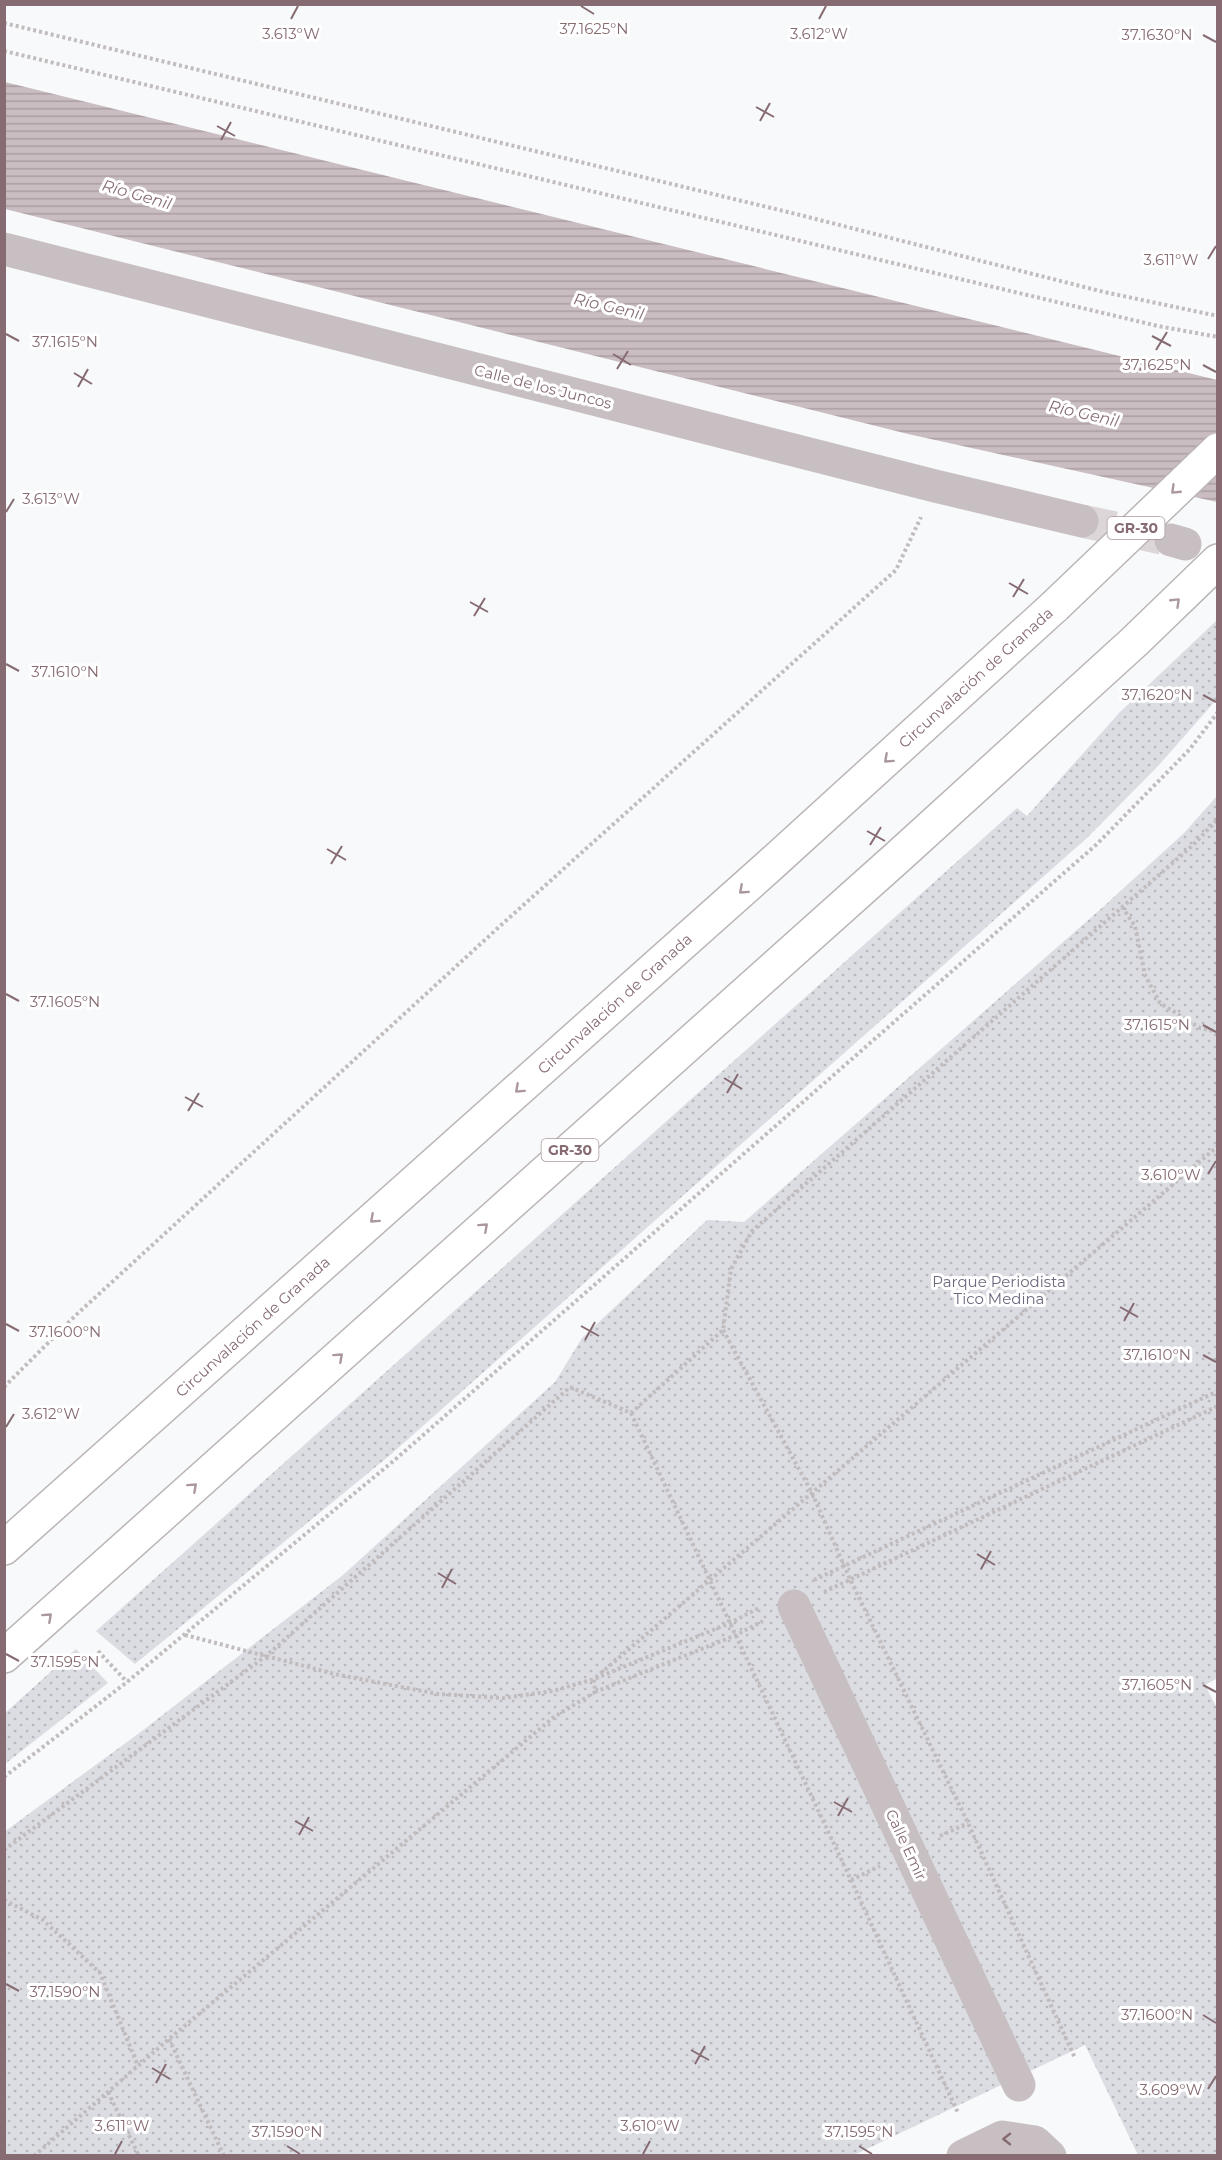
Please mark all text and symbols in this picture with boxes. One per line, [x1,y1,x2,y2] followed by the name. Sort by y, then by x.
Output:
[559,19,629,38] text: 37.1625°N
[262,24,320,43] text: 3.613°W
[790,24,848,43] text: 3.612°W
[1122,25,1192,44] text: 37.1630°N
[100,175,175,214] water label: Río Genil
[1144,250,1199,269] text: 3.611°W
[572,289,647,324] water label: Río Genil
[32,332,98,351] text: 37.1615°N
[1122,355,1192,374] text: 37.1625°N
[472,360,614,413] street label: Calle de los Juncos
[1047,396,1122,431] water label: Río Genil
[1172,483,1182,494] one-way arrow
[22,489,80,508] text: 3.613°W
[1108,517,1164,539] road number: GR-30
[1168,598,1179,609] one-way arrow
[894,603,1057,752] street label: Circunvalación de Granada
[31,662,99,681] text: 37.1610°N
[1122,685,1192,704] text: 37.1620°N
[884,752,894,763] one-way arrow
[739,883,750,894] one-way arrow
[533,929,696,1078] street label: Circunvalación de Granada
[30,992,100,1011] text: 37.1605°N
[1124,1015,1190,1034] text: 37.1615°N
[515,1082,526,1093] one-way arrow
[542,1139,598,1161] road number: GR-30
[1141,1165,1201,1184] text: 3.610°W
[370,1212,381,1223] one-way arrow
[477,1223,488,1234] one-way arrow
[171,1252,334,1401] street label: Circunvalación de Granada
[932,1272,1066,1308] park label: Parque Periodista Tico Medina
[29,1322,101,1341] text: 37.1600°N
[1123,1345,1191,1364] text: 37.1610°N
[332,1353,343,1364] one-way arrow
[22,1404,80,1423] text: 3.612°W
[187,1483,197,1494] one-way arrow
[41,1613,52,1624] one-way arrow
[30,1652,100,1671] text: 37.1595°N
[1122,1675,1192,1694] text: 37.1605°N
[882,1806,931,1883] street label: Calle Emir
[30,1982,100,2001] text: 37.1590°N
[1121,2005,1193,2024] text: 37.1600°N
[1139,2080,1203,2099] text: 3.609°W
[95,2116,150,2135] text: 3.611°W
[620,2116,680,2135] text: 3.610°W
[252,2122,322,2141] text: 37.1590°N
[824,2122,894,2141] text: 37.1595°N
[1002,2133,1011,2145] one-way arrow

